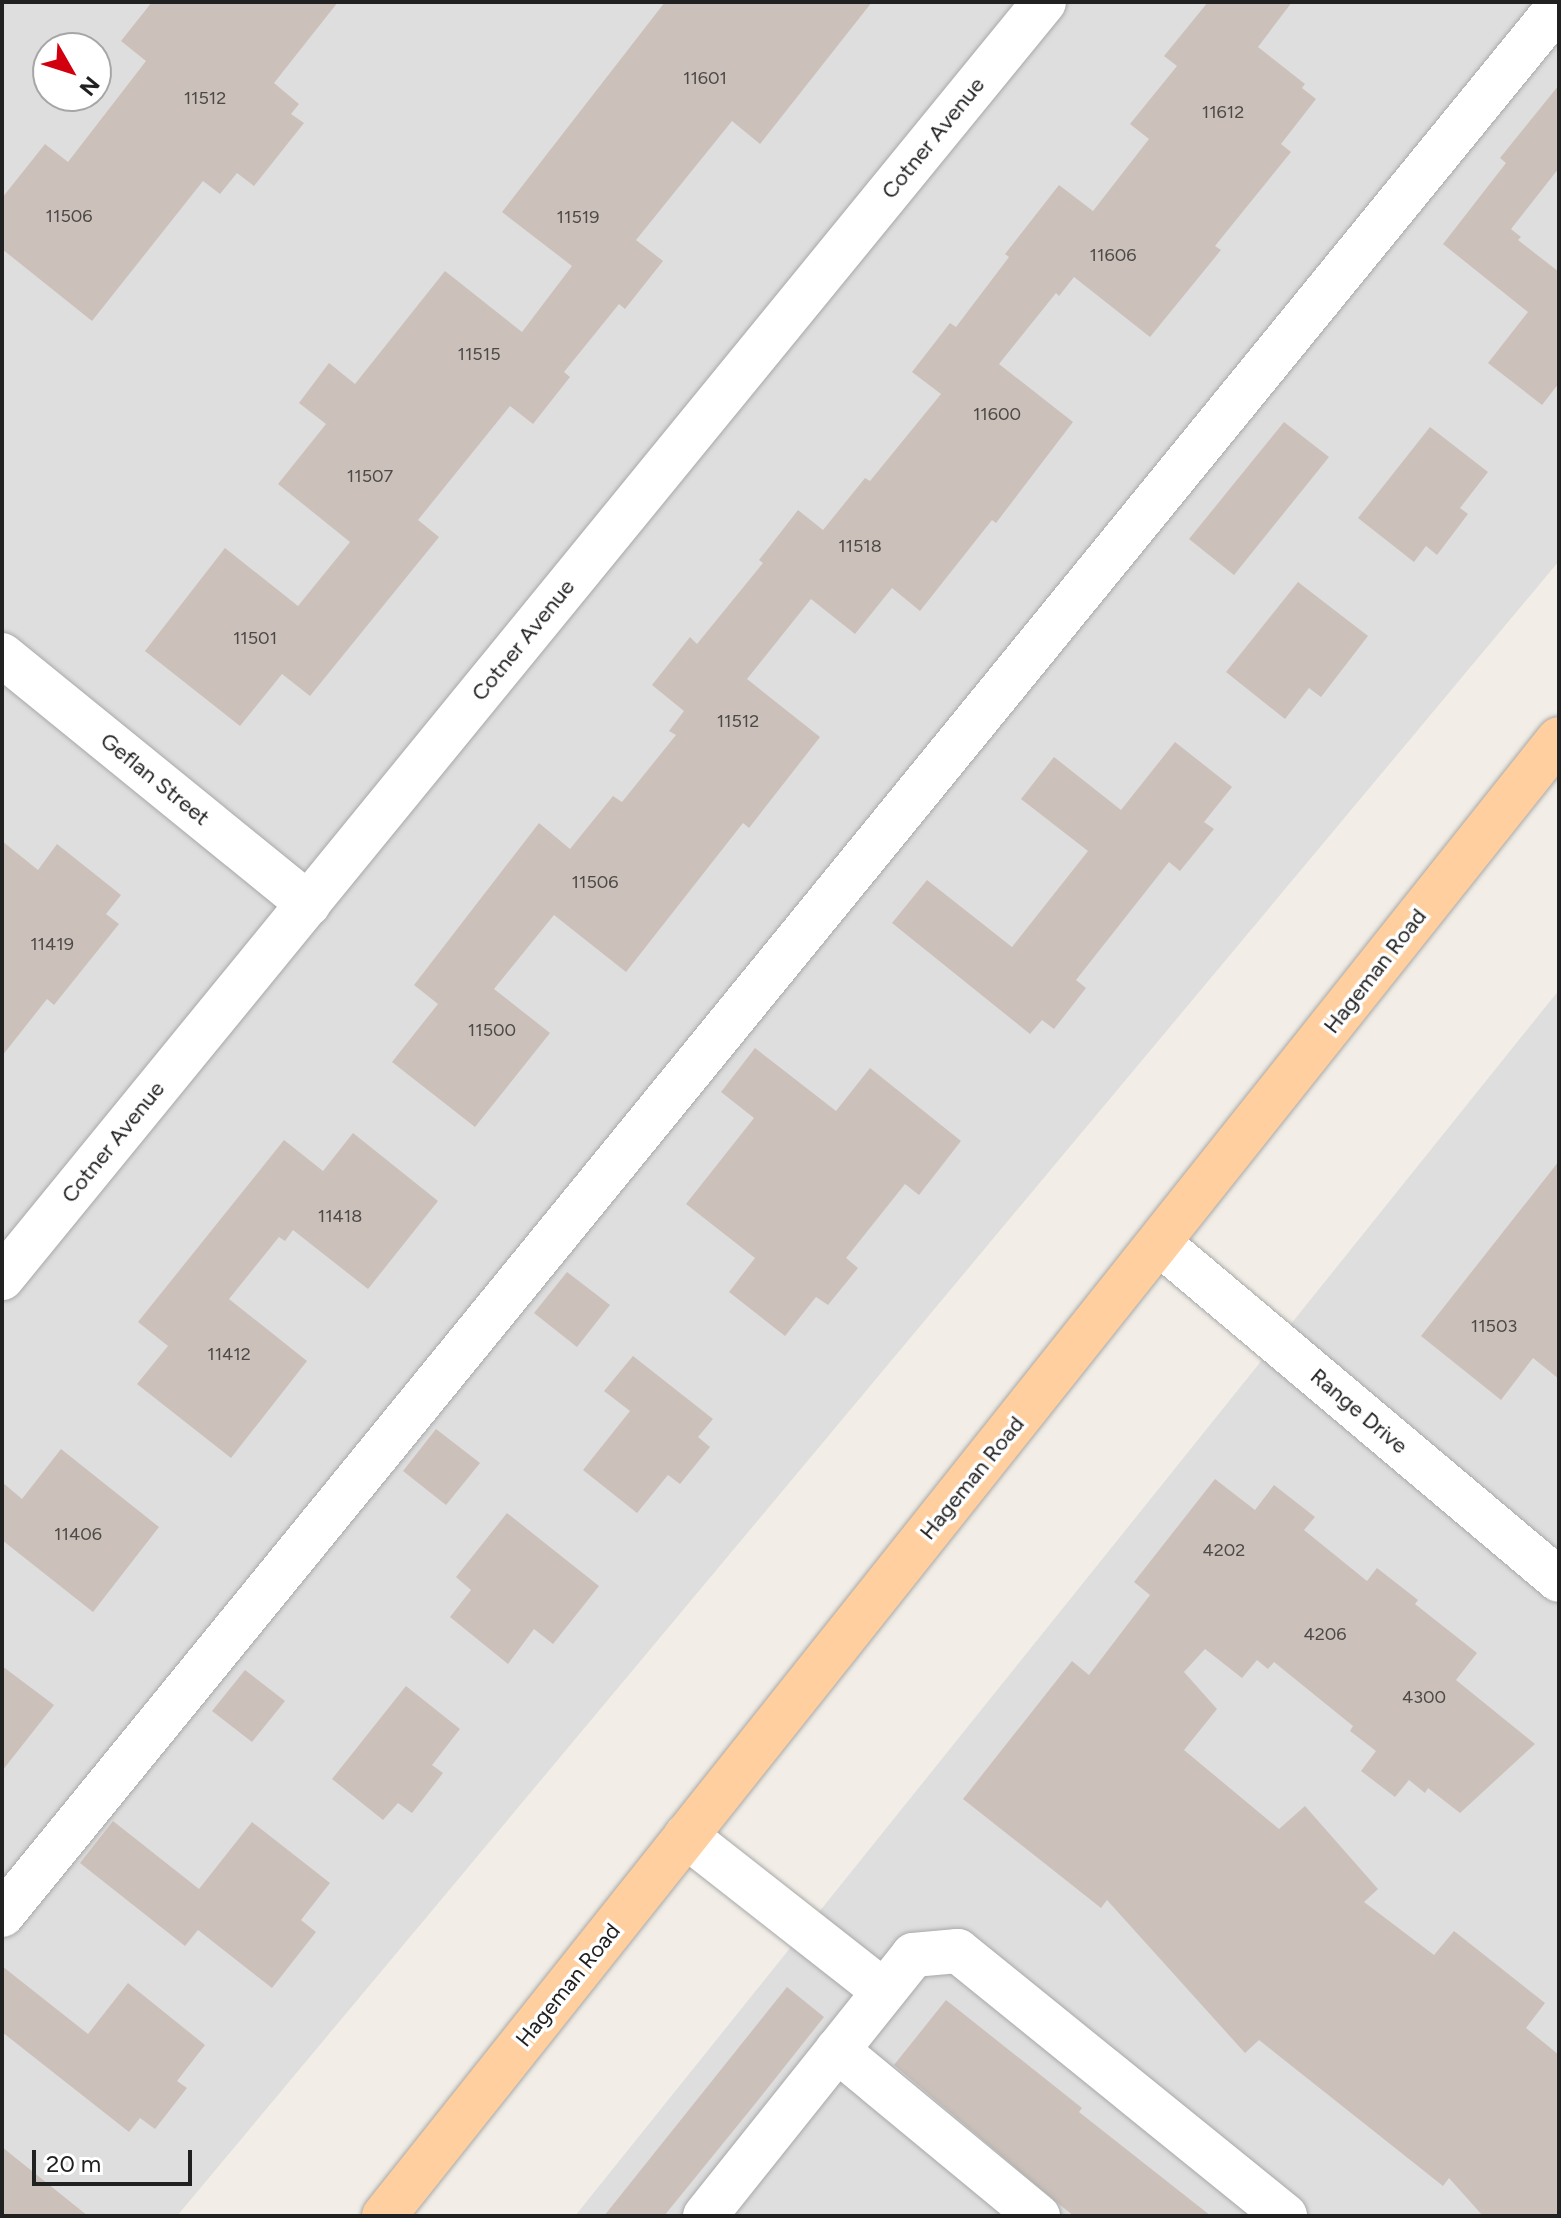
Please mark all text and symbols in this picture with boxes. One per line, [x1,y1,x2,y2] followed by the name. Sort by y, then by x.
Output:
[32,32,112,112] north arrow
[683,67,727,89] house number: 11601
[74,71,105,101] text: N
[876,72,990,204] street label: Cotner Avenue
[184,87,226,109] house number: 11512
[1202,101,1244,123] house number: 11612
[46,205,92,227] house number: 11506
[557,206,599,228] house number: 11519
[1090,244,1136,266] house number: 11606
[457,343,501,365] house number: 11515
[973,403,1021,425] house number: 11600
[347,465,393,487] house number: 11507
[838,535,882,557] house number: 11518
[466,574,580,706] street label: Cotner Avenue
[233,627,277,649] house number: 11501
[717,710,759,732] house number: 11512
[95,727,215,831] street label: Geflan Street
[572,871,618,893] house number: 11506
[1318,903,1432,1039] street label: Hageman Road
[30,933,74,955] house number: 11419
[468,1019,516,1041] house number: 11500
[56,1076,170,1208] street label: Cotner Avenue
[318,1205,362,1227] house number: 11418
[1471,1315,1517,1337] house number: 11503
[207,1343,251,1365] house number: 11412
[1305,1363,1413,1459] street label: Range Drive
[914,1411,1030,1545] street label: Hageman Road
[54,1523,102,1545] house number: 11406
[1203,1539,1245,1561] house number: 4202
[1304,1623,1346,1645] house number: 4206
[1402,1686,1446,1708] house number: 4300
[510,1918,626,2052] street label: Hageman Road
[36,2134,196,2184] scale bar
[46,2149,101,2178] text: 20 m

